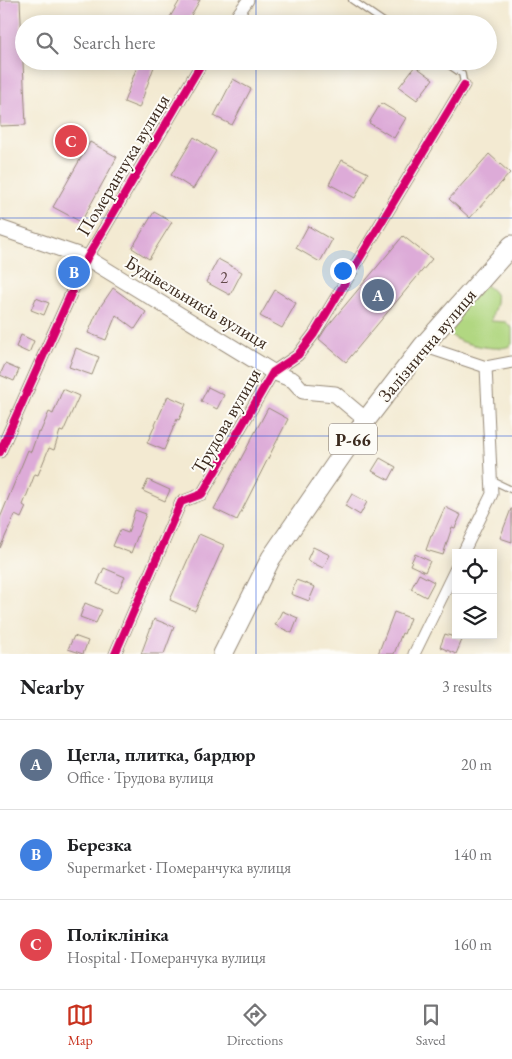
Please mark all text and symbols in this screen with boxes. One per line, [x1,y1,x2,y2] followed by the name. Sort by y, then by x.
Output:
[15,15,497,70] search box
[33,29,61,57] icon: search
[73,30,155,55] text: Search here
[71,89,175,241] street label: Померанчука вулиця
[55,122,87,160] pin: C
[121,249,274,355] street label: Будівельників вулиця
[58,253,90,291] pin: B
[330,258,356,284] your location
[220,267,228,288] house number: 2
[362,276,394,314] pin: A
[372,283,482,407] street label: Залізнична вулиця
[186,363,267,479] street label: Трудова вулиця
[329,424,377,454] road number: Р-66
[452,549,497,639] map controls
[452,549,497,594] button: locate
[452,594,497,639] button: layers
[20,673,84,700] text: Nearby
[442,676,492,697] text: 3 results
[67,742,256,767] text: Цегла, плитка, бардюр
[30,754,42,775] text: A
[461,754,492,775] text: 20 m
[67,767,214,788] text: Office · Трудова вулиця
[67,832,132,857] text: Березка
[31,844,41,865] text: B
[453,844,492,865] text: 140 m
[67,857,291,878] text: Supermarket · Померанчука вулиця
[67,922,169,947] text: Поліклініка
[30,934,42,955] text: C
[453,934,492,955] text: 160 m
[67,947,266,968] text: Hospital · Померанчука вулиця
[66,1001,94,1049] tab: Map
[227,1001,283,1049] tab: Directions
[416,1001,446,1049] tab: Saved

